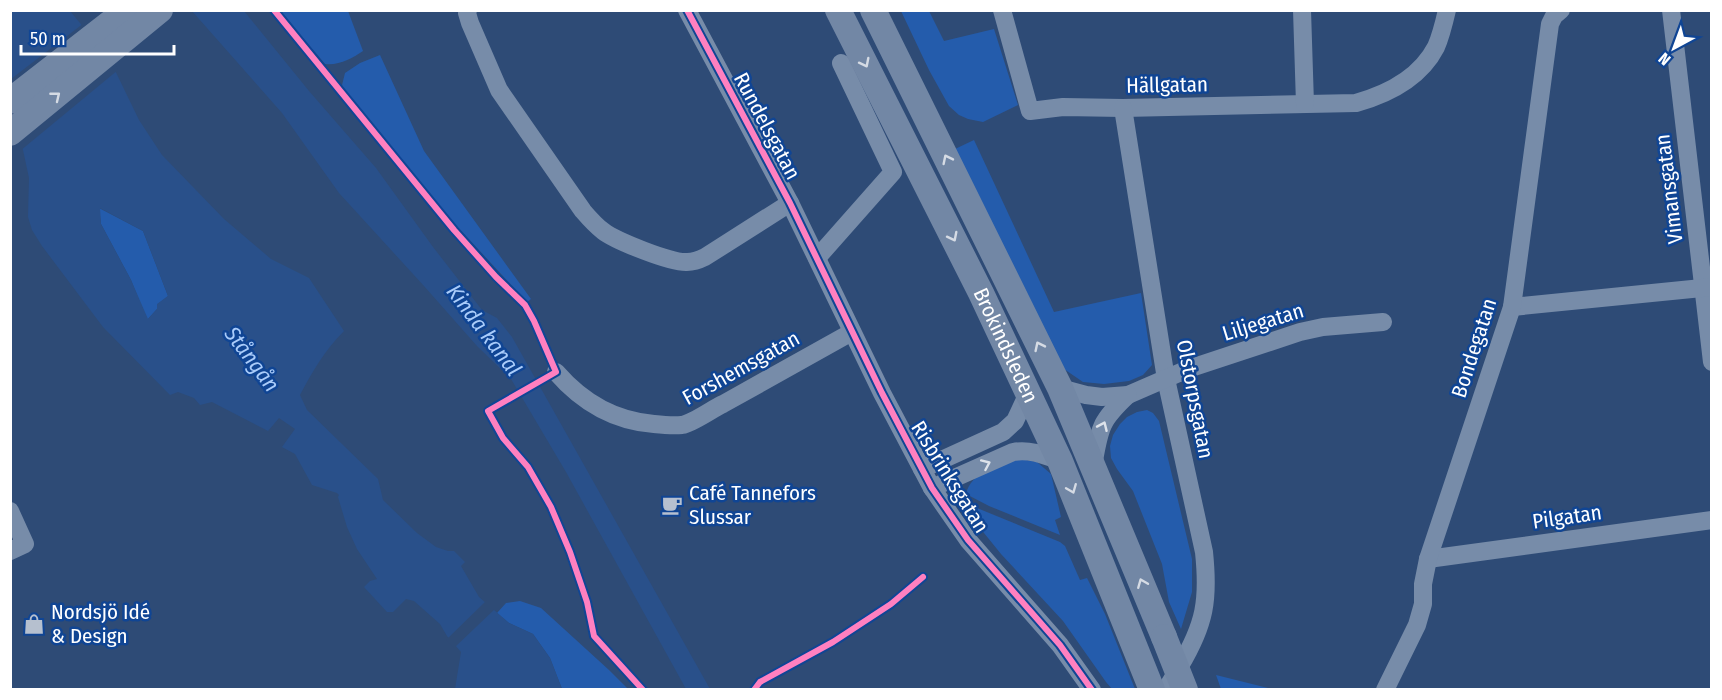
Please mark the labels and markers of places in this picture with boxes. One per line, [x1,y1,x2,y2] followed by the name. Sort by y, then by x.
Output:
[689,480,816,530] place label: Café Tannefors Slussar
[660,493,684,517] cafe icon: Café Tannefors Slussar
[51,599,150,649] place label: Nordsjö Idé & Design
[22,612,46,636] shop icon: Nordsjö Idé & Design

